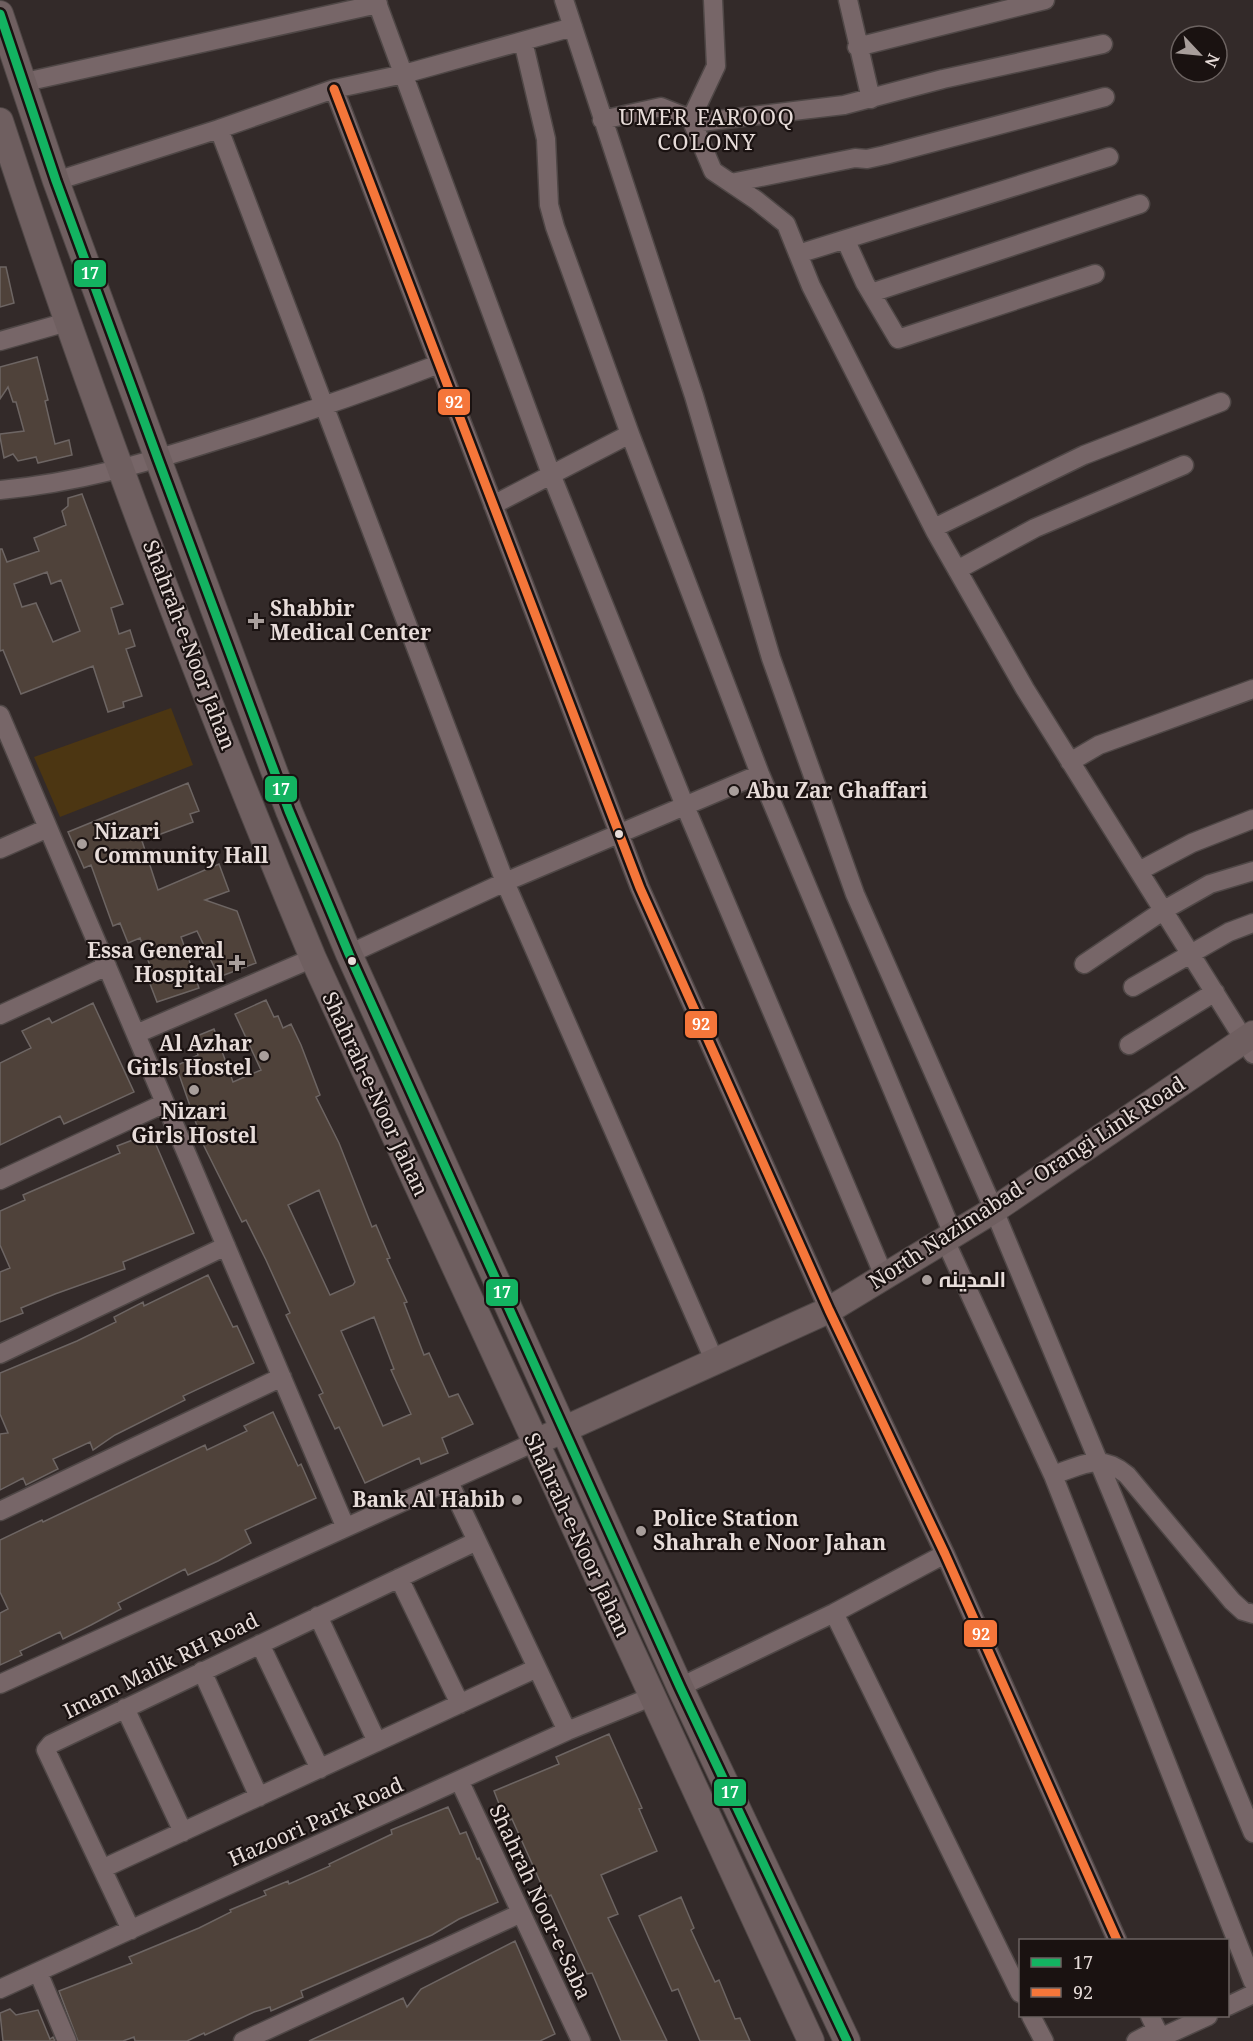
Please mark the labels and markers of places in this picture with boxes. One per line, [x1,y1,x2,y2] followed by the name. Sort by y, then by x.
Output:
[270,594,431,646] place label: Shabbir Medical Center
[247,612,265,630] marker: Shabbir Medical Center
[746,776,928,804] place label: Abu Zar Ghaffari
[727,784,741,798] marker: Abu Zar Ghaffari
[94,817,269,869] place label: Nizari Community Hall
[613,828,625,840] unlabelled marker
[75,837,89,851] marker: Nizari Community Hall
[87,936,225,988] place label: Essa General Hospital
[228,954,246,972] marker: Essa General Hospital
[346,955,358,967] unlabelled marker
[126,1029,253,1081] place label: Al Azhar Girls Hostel
[257,1049,271,1063] marker: Al Azhar Girls Hostel
[187,1083,201,1097] marker: Nizari Girls Hostel
[131,1097,257,1149] place label: Nizari Girls Hostel
[939,1265,1006,1293] place label: المدینہ
[920,1273,934,1287] marker: المدینہ
[352,1485,505,1513] place label: Bank Al Habib
[510,1493,524,1507] marker: Bank Al Habib
[653,1504,886,1556] place label: Police Station Shahrah e Noor Jahan
[634,1524,648,1538] marker: Police Station Shahrah e Noor Jahan

